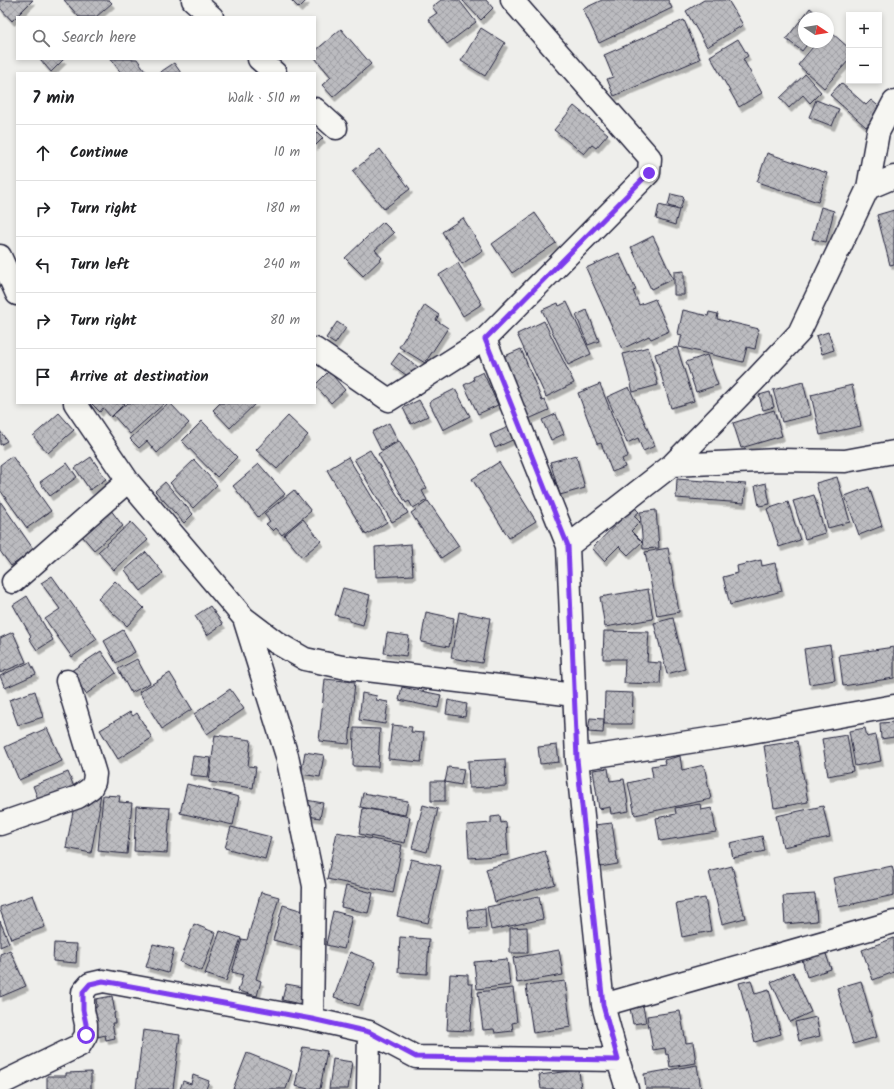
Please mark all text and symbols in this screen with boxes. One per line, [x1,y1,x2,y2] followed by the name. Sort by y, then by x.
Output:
[798,12,834,48] north arrow
[846,12,882,84] map controls
[846,12,882,48] button: +
[16,16,316,60] search box
[62,26,136,50] text: Search here
[30,27,52,49] icon: search
[846,48,882,84] button: −
[32,85,74,112] text: 7 min
[228,88,300,109] text: Walk · 510 m
[70,141,128,165] text: Continue
[32,142,54,164] icon: ahead
[274,142,300,163] text: 10 m
[640,164,658,182] route end
[70,197,137,221] text: Turn right
[32,198,54,220] icon: right
[266,198,300,219] text: 180 m
[70,253,130,277] text: Turn left
[32,254,54,276] icon: left
[263,254,300,275] text: 240 m
[70,309,137,333] text: Turn right
[32,310,54,332] icon: right
[270,310,300,331] text: 80 m
[70,365,209,389] text: Arrive at destination
[32,366,54,388] icon: arrive
[77,1026,95,1044] route start

